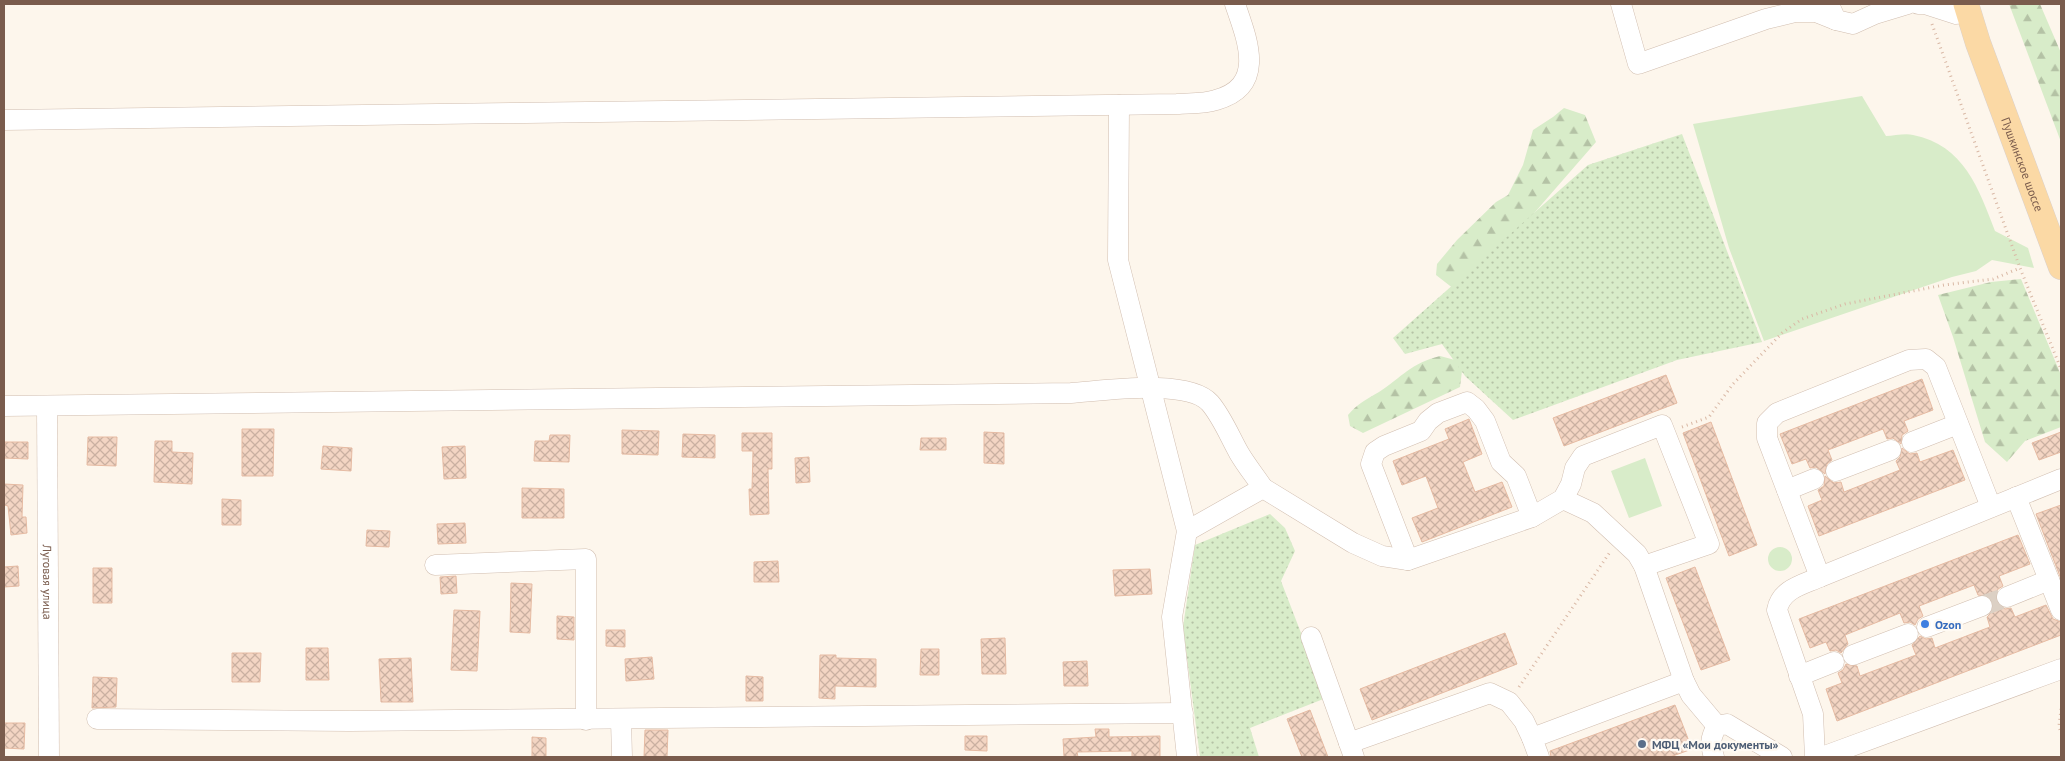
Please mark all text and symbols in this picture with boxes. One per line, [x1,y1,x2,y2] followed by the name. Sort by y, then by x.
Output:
[1999,115,2047,213] street label: Пушкинское шоссе
[40,543,56,620] street label: Луговая улица
[1935,617,1961,632] place label: Ozon
[1919,618,1931,630] marker: Ozon
[1652,737,1779,752] place label: МФЦ «Мои документы»
[1636,738,1648,750] marker: МФЦ «Мои документы»

